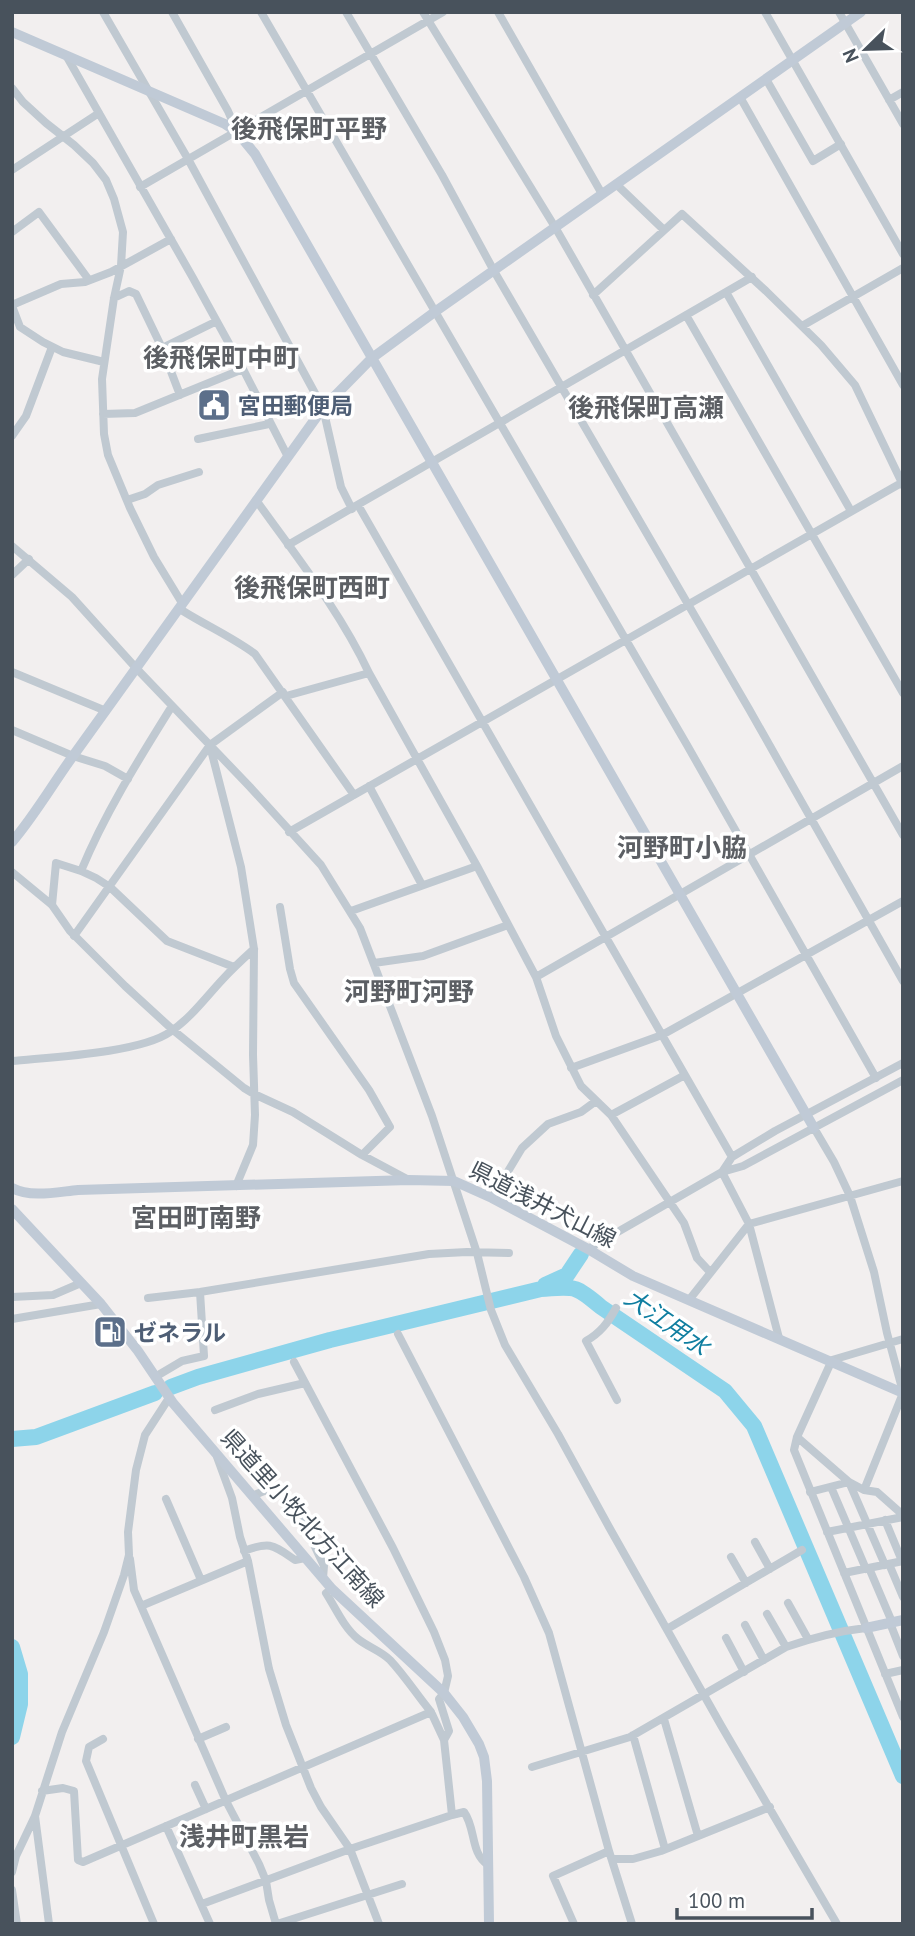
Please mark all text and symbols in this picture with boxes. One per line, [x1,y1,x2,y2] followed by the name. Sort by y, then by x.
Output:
[831,14,901,84] north arrow
[837,45,864,66] text: N
[231,112,387,145] district label: 後飛保町平野
[143,341,299,374] district label: 後飛保町中町
[195,386,233,424] public building icon: 宮田郵便局
[238,391,353,420] place label: 宮田郵便局
[568,391,724,424] district label: 後飛保町高瀬
[234,571,390,604] district label: 後飛保町西町
[617,831,747,864] district label: 河野町小脇
[344,975,474,1008] district label: 河野町河野
[465,1155,621,1253] street label: 県道浅井犬山線
[131,1201,261,1234] district label: 宮田町南野
[619,1282,718,1364] water label: 大江用水
[91,1313,129,1351] fuel station icon: ゼネラル
[134,1318,226,1347] place label: ゼネラル
[215,1423,391,1613] street label: 県道里小牧北方江南線
[179,1820,309,1853] district label: 浅井町黒岩
[677,1876,812,1920] scale bar
[688,1887,745,1914] text: 100 m

